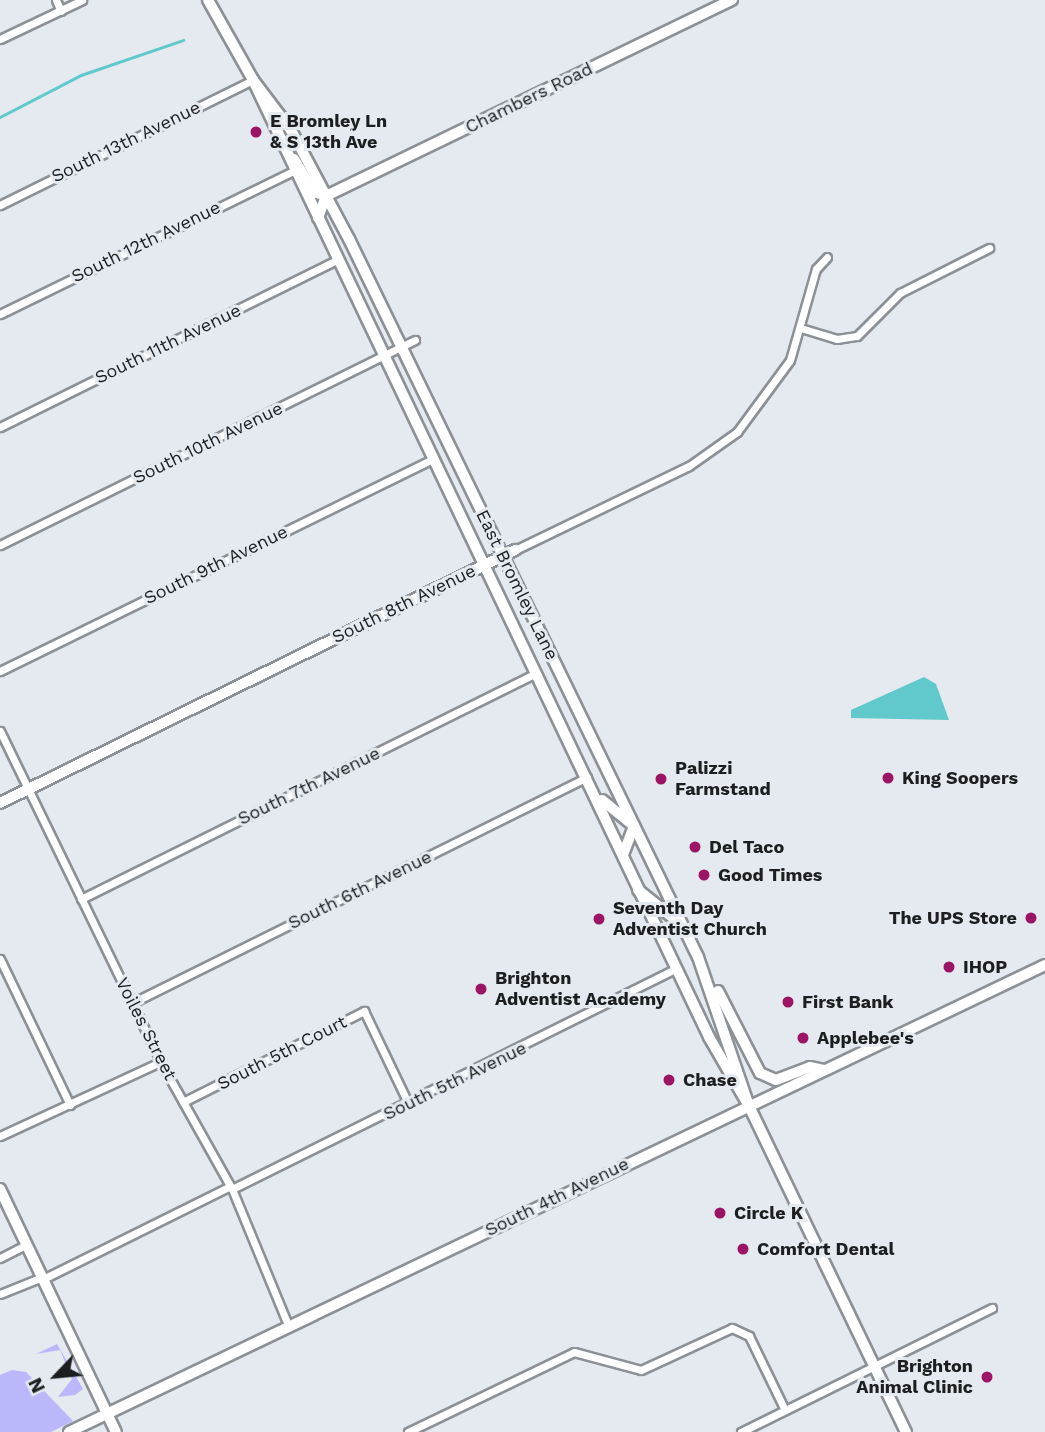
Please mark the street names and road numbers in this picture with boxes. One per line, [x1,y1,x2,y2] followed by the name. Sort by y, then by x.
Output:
[462,58,596,138] street label: Chambers Road
[47,96,205,188] street label: South 13th Avenue
[67,196,225,288] street label: South 12th Avenue
[91,299,245,389] street label: South 11th Avenue
[129,397,287,489] street label: South 10th Avenue
[471,506,563,664] street label: East Bromley Lane
[140,521,292,609] street label: South 9th Avenue
[328,560,480,648] street label: South 8th Avenue
[234,742,384,830] street label: South 7th Avenue
[284,846,436,934] street label: South 6th Avenue
[111,974,181,1084] street label: Voiles Street
[214,1011,350,1095] street label: South 5th Court
[380,1037,530,1125] street label: South 5th Avenue
[481,1153,633,1241] street label: South 4th Avenue

